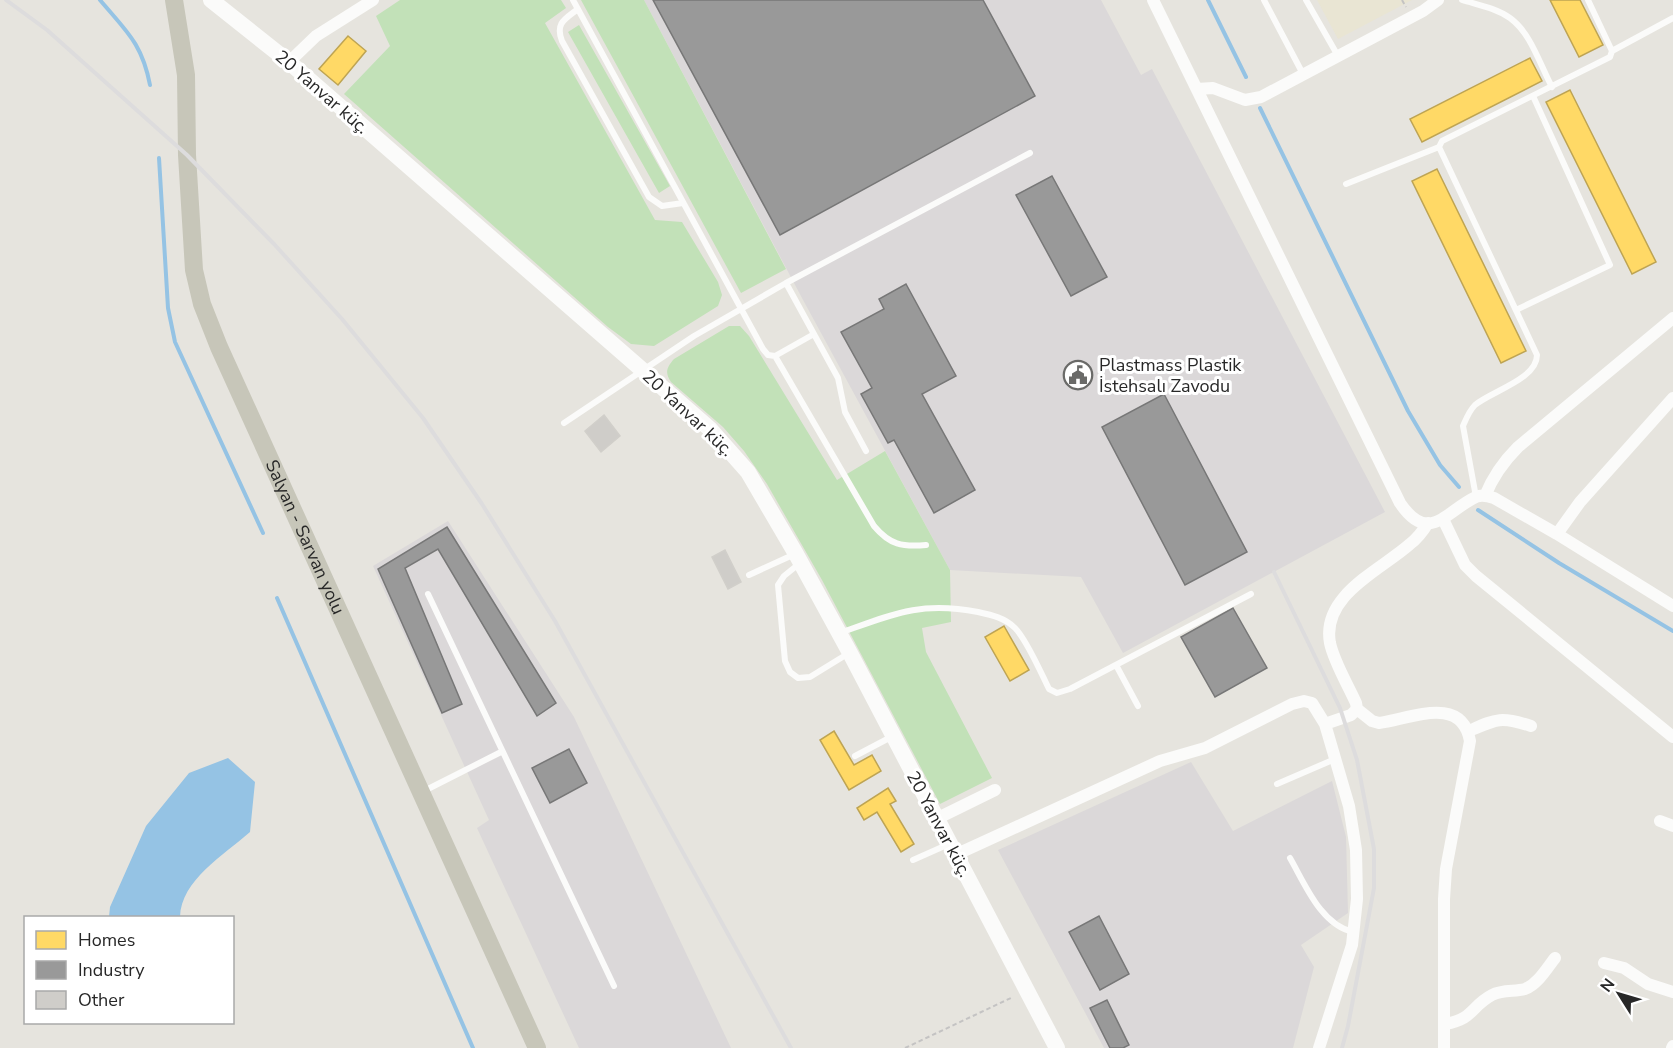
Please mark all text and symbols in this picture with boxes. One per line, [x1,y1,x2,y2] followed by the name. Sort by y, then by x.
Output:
[270,45,374,139] street label: 20 Yanvar küç.
[1099,353,1242,398] place label: Plastmass Plastik İstehsalı Zavodu
[1062,359,1094,391] public building icon: Plastmass Plastik İstehsalı Zavodu
[637,364,739,462] street label: 20 Yanvar küç.
[260,456,351,618] street label: Salyan - Sarvan yolu
[901,767,977,881] street label: 20 Yanvar küç.
[24,916,234,1024] legend
[78,928,135,952] text: Homes
[78,958,145,982] text: Industry
[1589,964,1649,1024] north arrow
[1595,974,1620,997] text: N
[78,988,125,1012] text: Other

